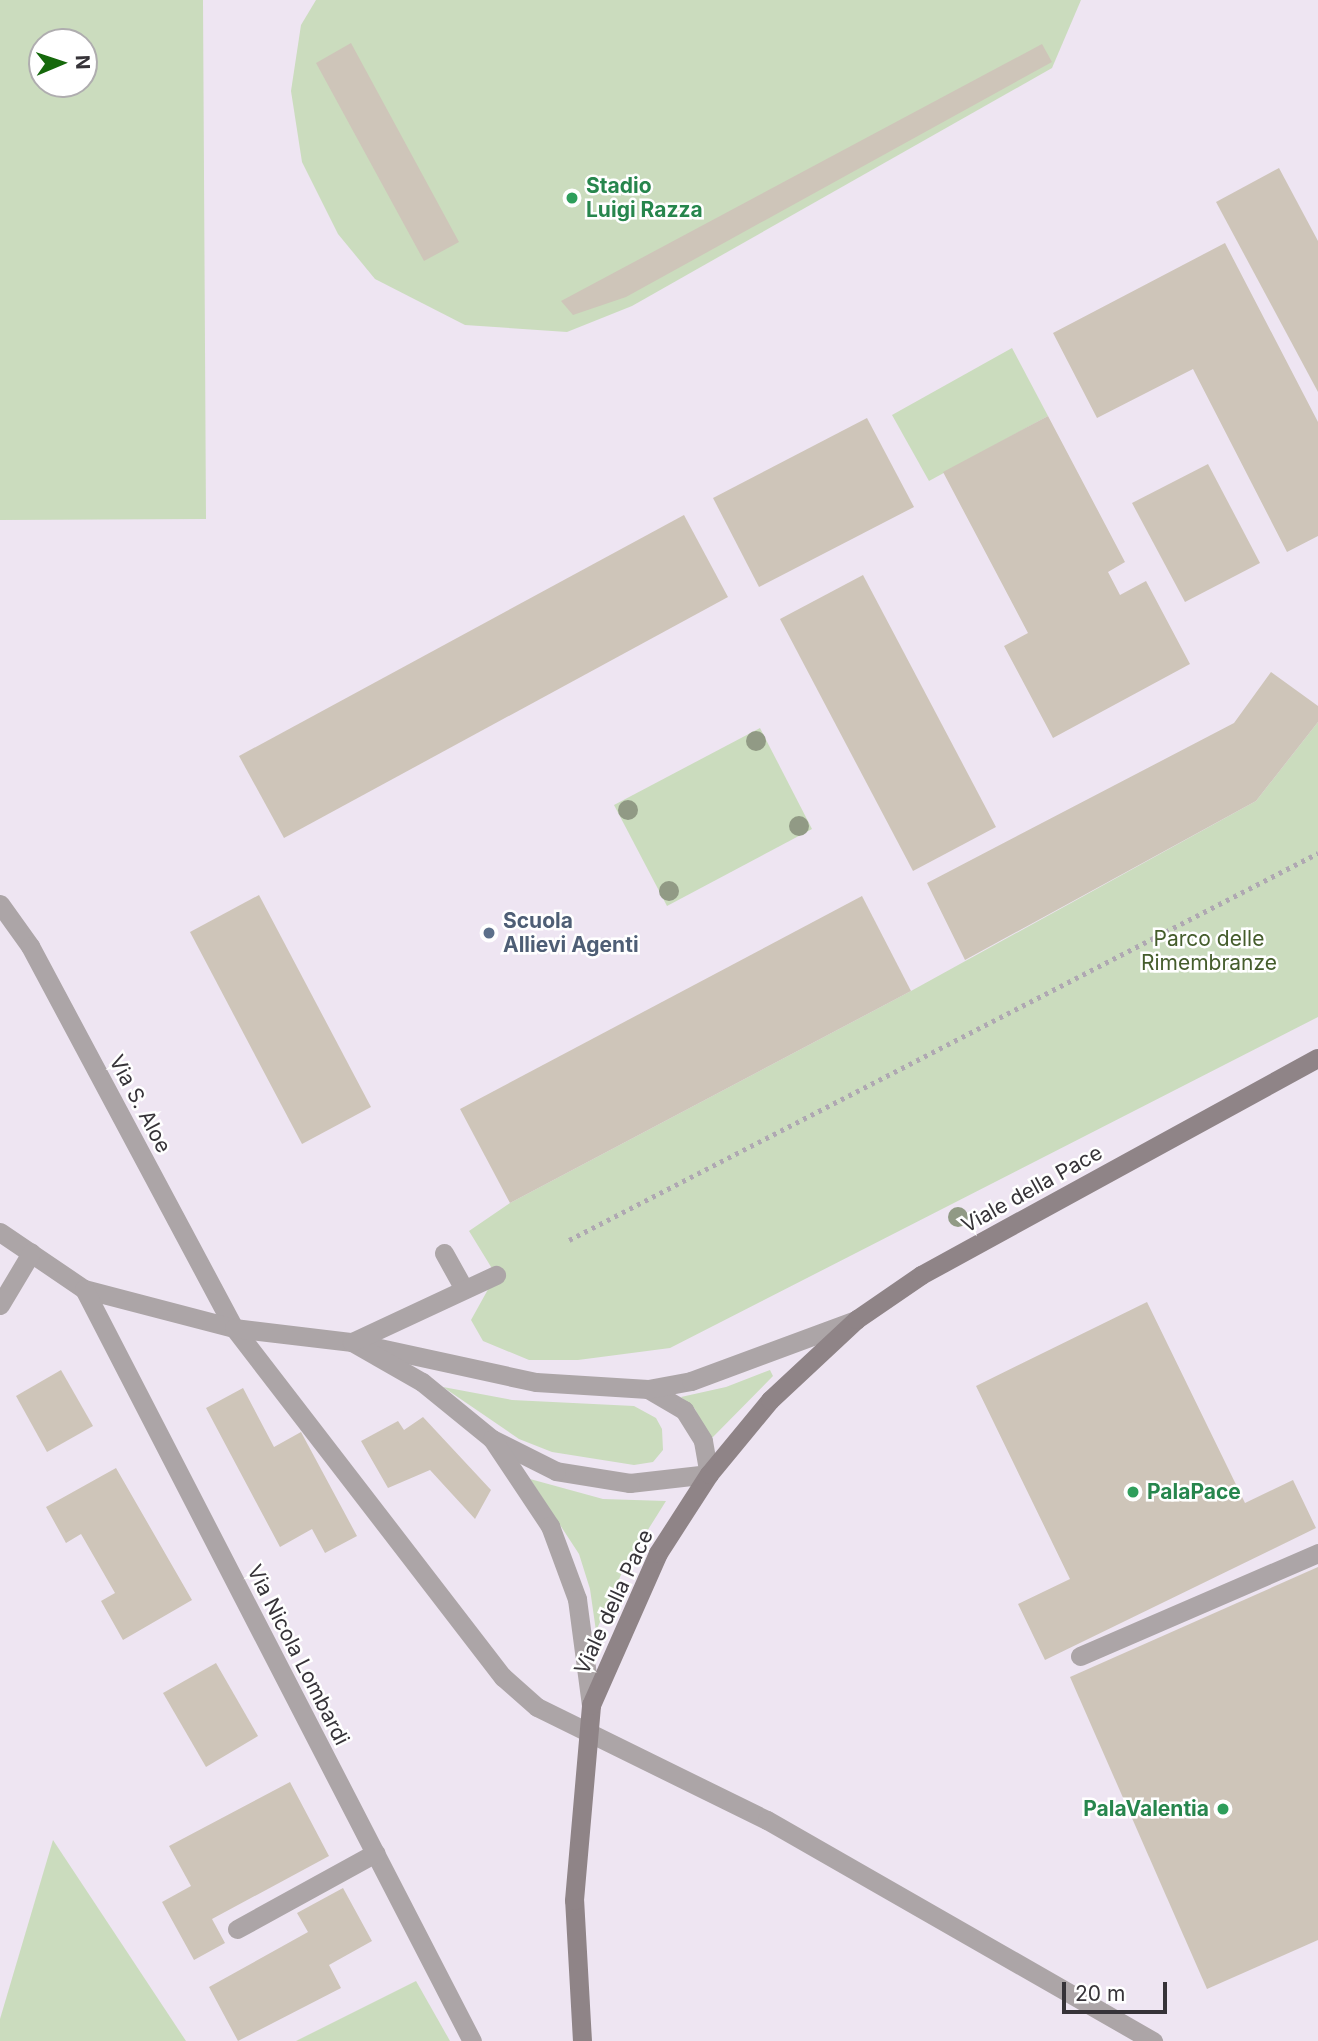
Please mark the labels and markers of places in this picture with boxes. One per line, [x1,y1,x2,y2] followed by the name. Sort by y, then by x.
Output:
[586,173,703,223] place label: Stadio Luigi Razza
[564,190,580,206] marker: Stadio Luigi Razza
[503,908,639,958] place label: Scuola Allievi Agenti
[481,925,497,941] marker: Scuola Allievi Agenti
[1147,1479,1241,1505] place label: PalaPace
[1125,1484,1141,1500] marker: PalaPace
[1083,1796,1209,1822] place label: PalaValentia
[1215,1801,1231,1817] marker: PalaValentia

